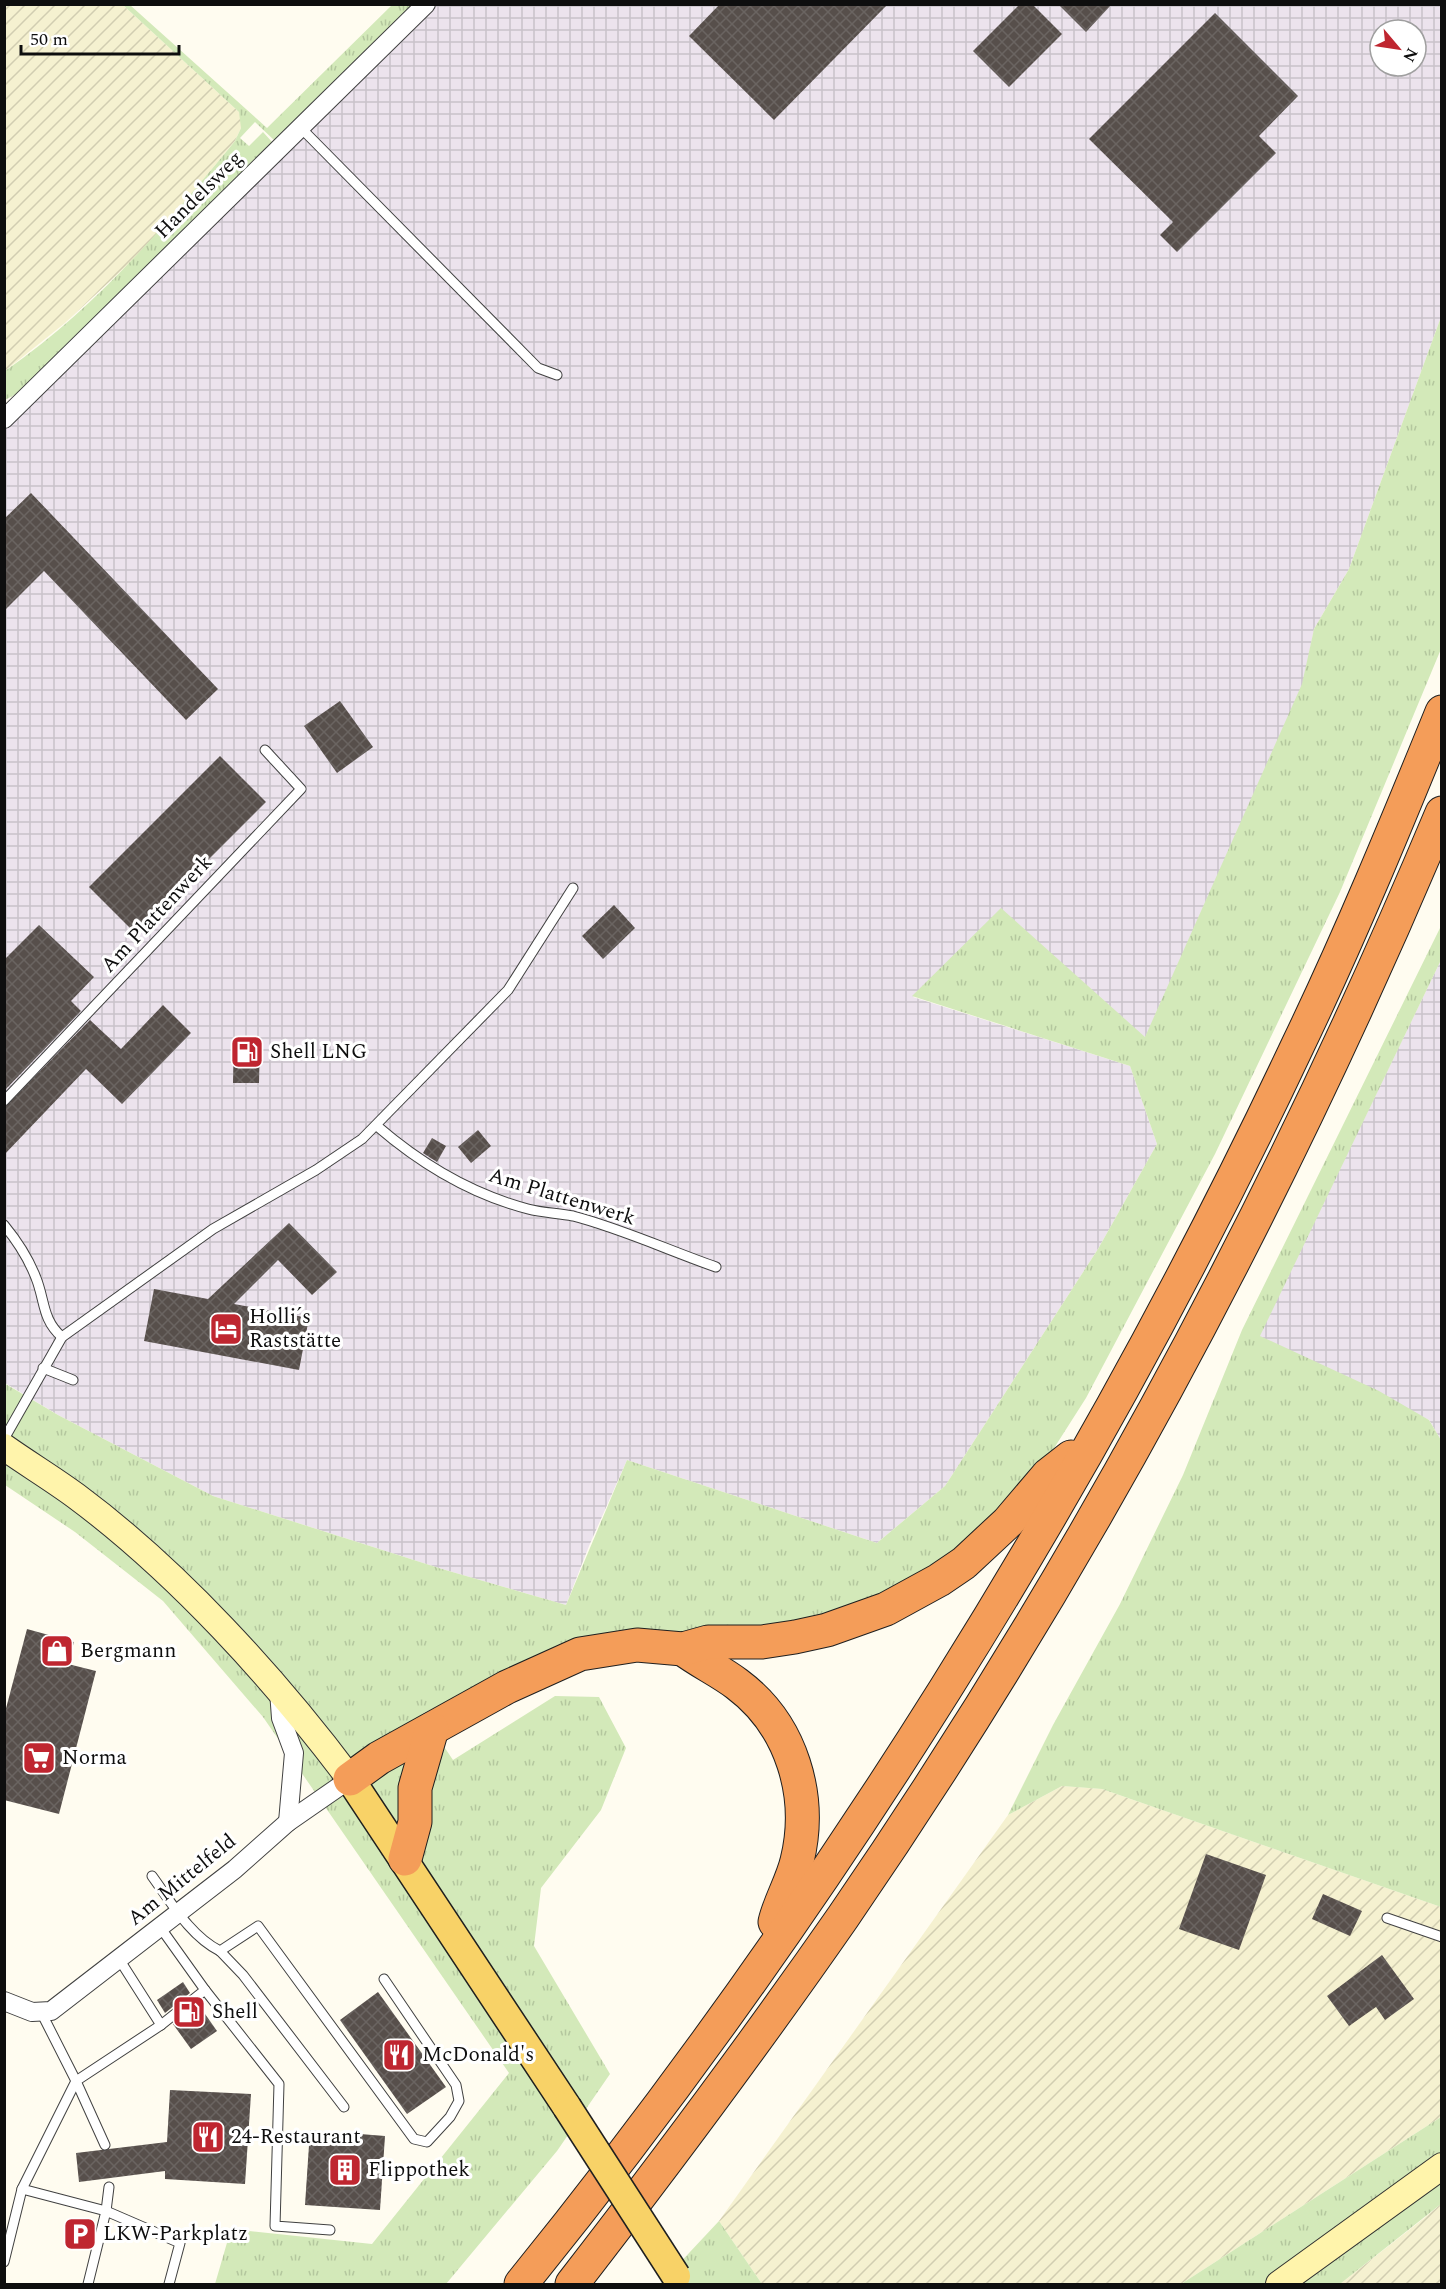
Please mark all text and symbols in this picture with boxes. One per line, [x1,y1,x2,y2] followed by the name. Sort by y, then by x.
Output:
[21,18,178,56] scale bar
[1368,18,1428,78] north arrow
[30,26,68,53] text: 50 m
[1397,43,1424,66] text: N
[147,143,251,247] street label: Handelsweg
[93,847,221,980] street label: Am Plattenwerk
[229,1034,265,1070] fuel station icon: Shell LNG
[270,1036,367,1068] place label: Shell LNG
[485,1159,640,1235] street label: Am Plattenwerk
[249,1301,341,1357] place label: Holli´s Raststätte
[208,1311,244,1347] hotel icon: Holli´s Raststätte
[39,1633,75,1669] shop icon: Bergmann
[80,1635,176,1667] place label: Bergmann
[21,1740,57,1776] supermarket icon: Norma
[62,1742,127,1774] place label: Norma
[121,1826,243,1934] street label: Am Mittelfeld
[171,1994,207,2030] fuel station icon: Shell
[212,1996,258,2028] place label: Shell
[381,2037,417,2073] restaurant icon: McDonald's
[422,2039,534,2071] place label: McDonald's
[190,2119,226,2155] restaurant icon: 24-Restaurant
[231,2121,361,2153] place label: 24-Restaurant
[327,2152,363,2188] building icon: Flippothek
[368,2154,470,2186] place label: Flippothek
[62,2216,98,2252] parking icon: LKW-Parkplatz
[103,2218,248,2250] place label: LKW-Parkplatz

